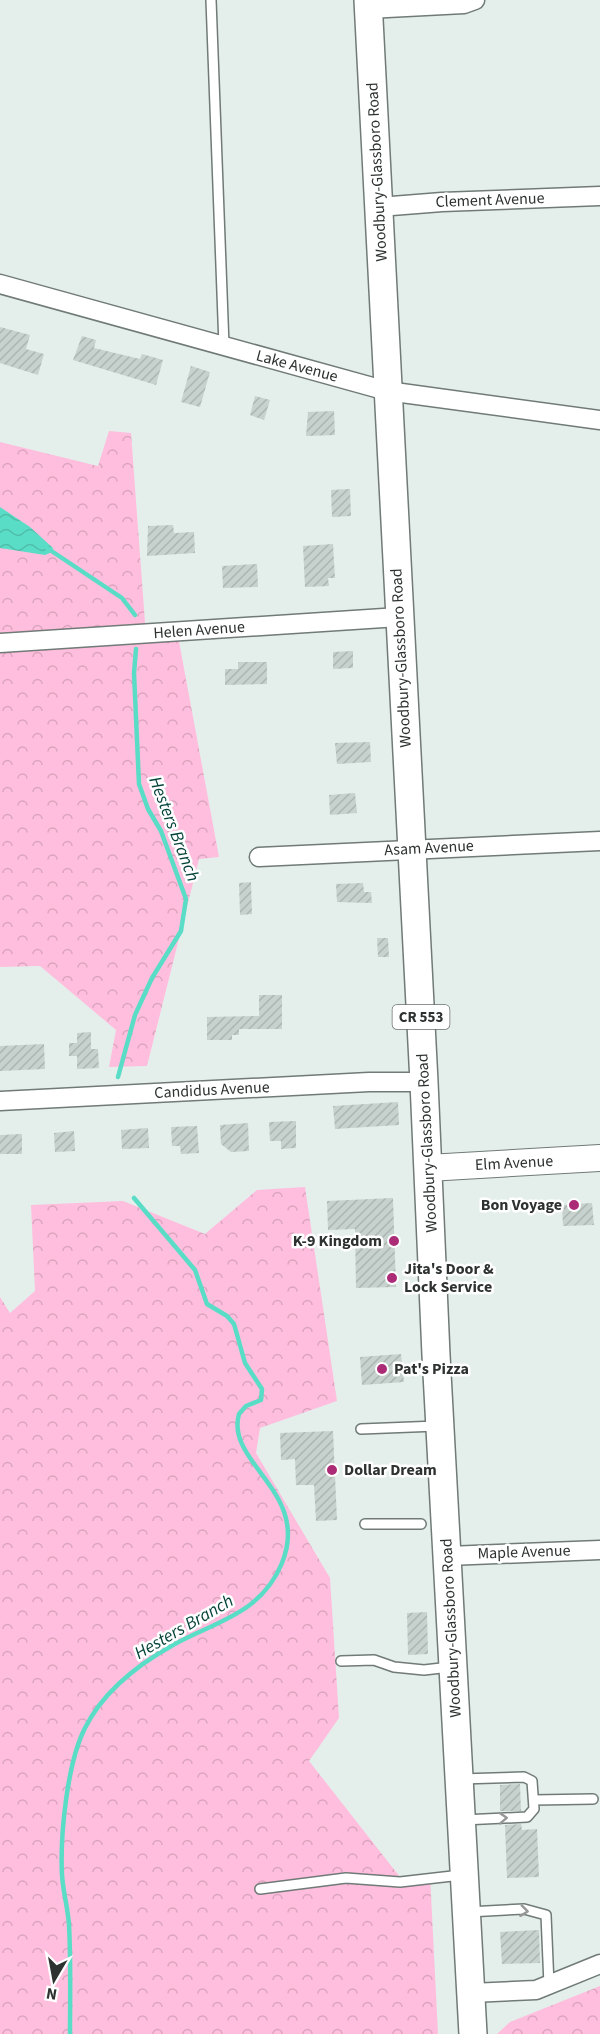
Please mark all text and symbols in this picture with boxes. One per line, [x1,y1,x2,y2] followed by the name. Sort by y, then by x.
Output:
[361,82,393,262] street label: Woodbury-Glassboro Road
[435,187,545,213] street label: Clement Avenue
[254,345,340,388] street label: Lake Avenue
[385,568,417,748] street label: Woodbury-Glassboro Road
[153,616,246,644] street label: Helen Avenue
[142,773,206,885] water label: Hesters Branch
[384,835,474,861] street label: Asam Avenue
[392,1005,450,1029] road number: CR 553
[411,1053,443,1233] street label: Woodbury-Glassboro Road
[154,1076,270,1104] street label: Candidus Avenue
[474,1150,554,1176] street label: Elm Avenue
[481,1194,562,1216] place label: Bon Voyage
[567,1198,581,1212] marker: Bon Voyage
[293,1230,382,1252] place label: K-9 Kingdom
[387,1234,401,1248] marker: K-9 Kingdom
[404,1258,494,1298] place label: Jita's Door & Lock Service
[385,1271,399,1285] marker: Jita's Door & Lock Service
[394,1358,469,1380] place label: Pat's Pizza
[375,1362,389,1376] marker: Pat's Pizza
[344,1459,437,1481] place label: Dollar Dream
[325,1463,339,1477] marker: Dollar Dream
[435,1538,467,1718] street label: Woodbury-Glassboro Road
[477,1539,571,1565] street label: Maple Avenue
[130,1588,238,1666] water label: Hesters Branch
[499,1811,508,1824] one-way arrow
[519,1904,529,1916] one-way arrow
[24,1950,84,2010] north arrow
[44,1982,59,2006] text: N

